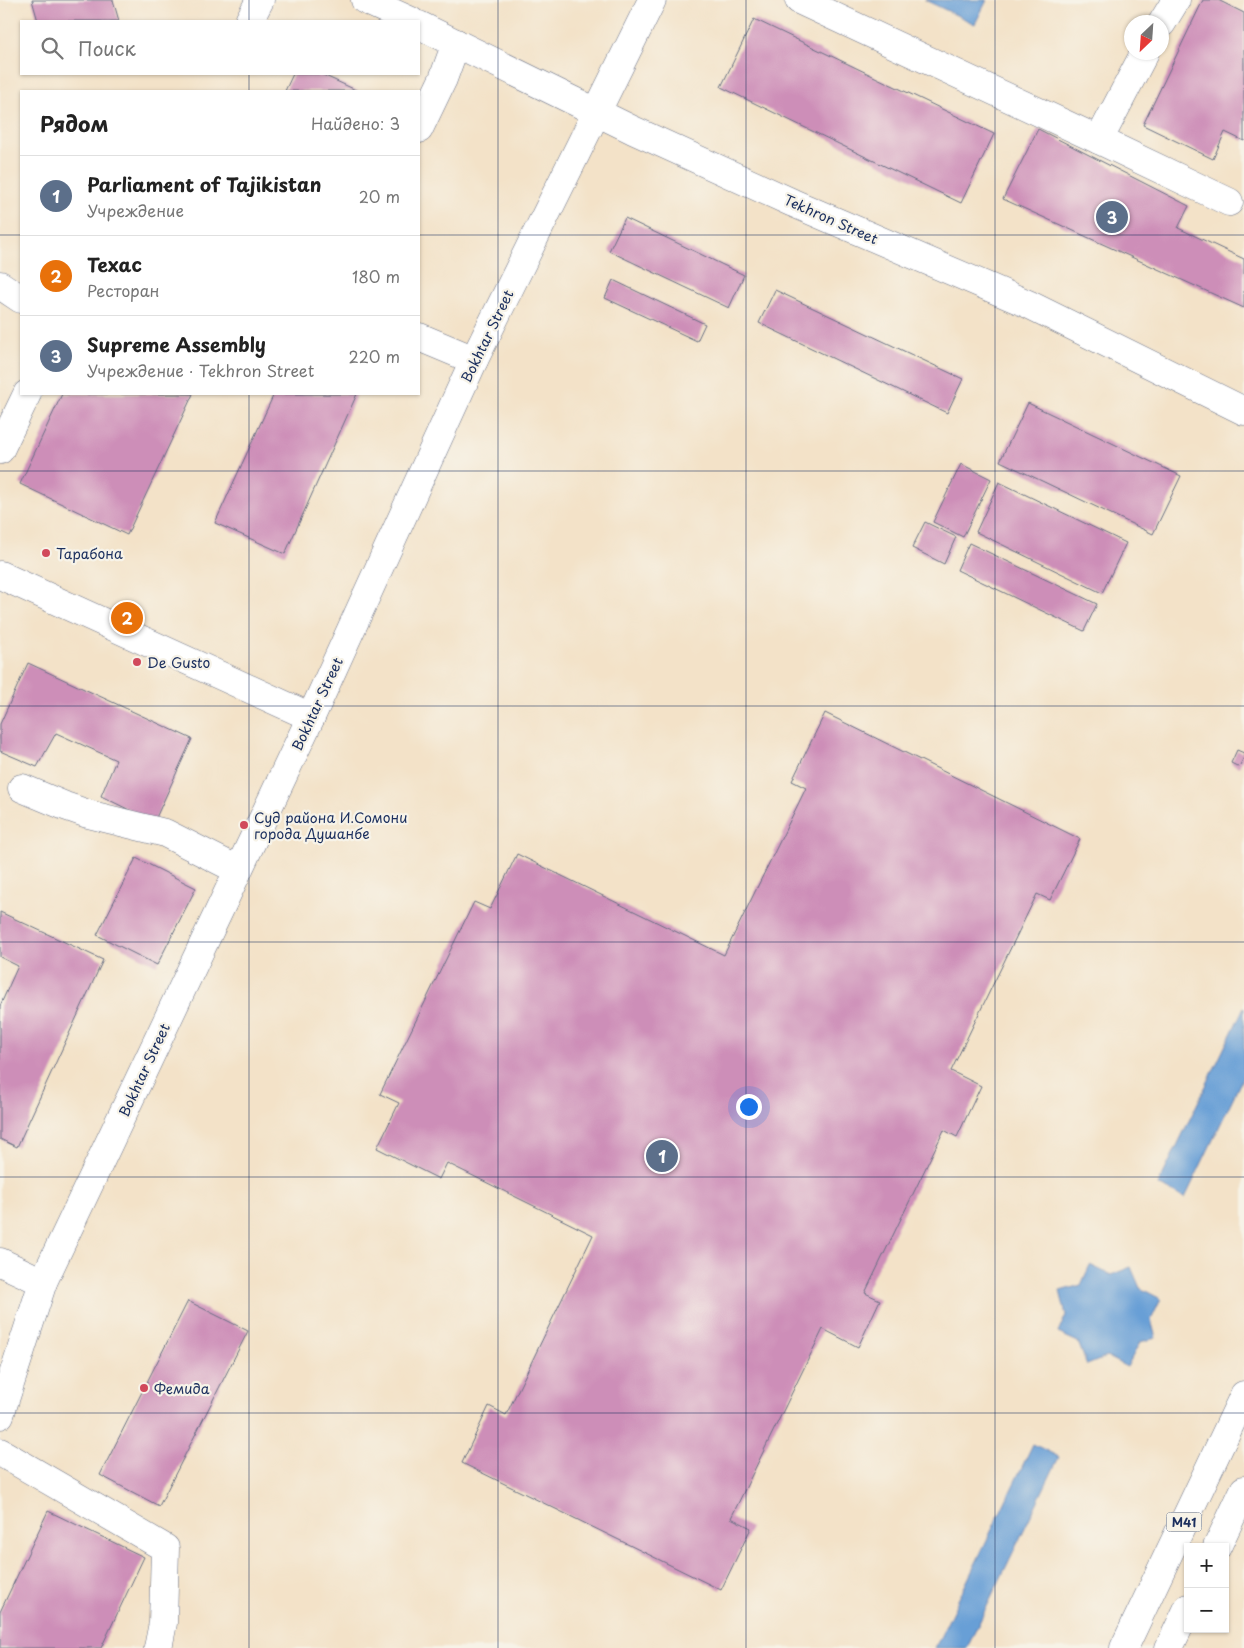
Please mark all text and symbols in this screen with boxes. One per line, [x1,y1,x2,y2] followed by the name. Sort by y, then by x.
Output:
[1124,15,1169,60] north arrow
[20,20,420,75] search box
[38,34,66,62] icon: search
[78,34,136,62] text: Поиск
[40,107,108,139] text: Рядом
[311,111,400,135] text: Найдено: 3
[87,170,321,198] text: Parliament of Tajikistan
[52,184,60,208] text: 1
[359,184,400,208] text: 20 m
[781,189,882,249] street label: Tekhron Street
[87,198,184,222] text: Учреждение
[1096,198,1128,236] pin: 3
[87,250,142,278] text: Техас
[50,264,62,288] text: 2
[352,264,400,288] text: 180 m
[87,278,160,302] text: Ресторан
[455,286,519,386] street label: Bokhtar Street
[87,330,266,358] text: Supreme Assembly
[51,344,61,368] text: 3
[349,344,400,368] text: 220 m
[87,358,314,382] text: Учреждение · Tekhron Street
[56,543,123,564] place label: Тарабона
[40,547,52,559] marker: Тарабона
[111,599,143,637] pin: 2
[147,652,211,673] place label: De Gusto
[286,654,348,754] street label: Bokhtar Street
[131,656,143,668] marker: De Gusto
[254,807,407,844] place label: Суд района И.Сомони города Душанбе
[238,819,250,831] marker: Суд района И.Сомони города Душанбе
[113,1020,175,1120] street label: Bokhtar Street
[736,1094,762,1120] your location
[646,1137,678,1175] pin: 1
[154,1378,210,1399] place label: Фемида
[138,1382,150,1394] marker: Фемида
[1166,1512,1202,1531] road number: M41
[1184,1543,1229,1633] map controls
[1184,1543,1229,1588] button: +
[1184,1588,1229,1633] button: −

